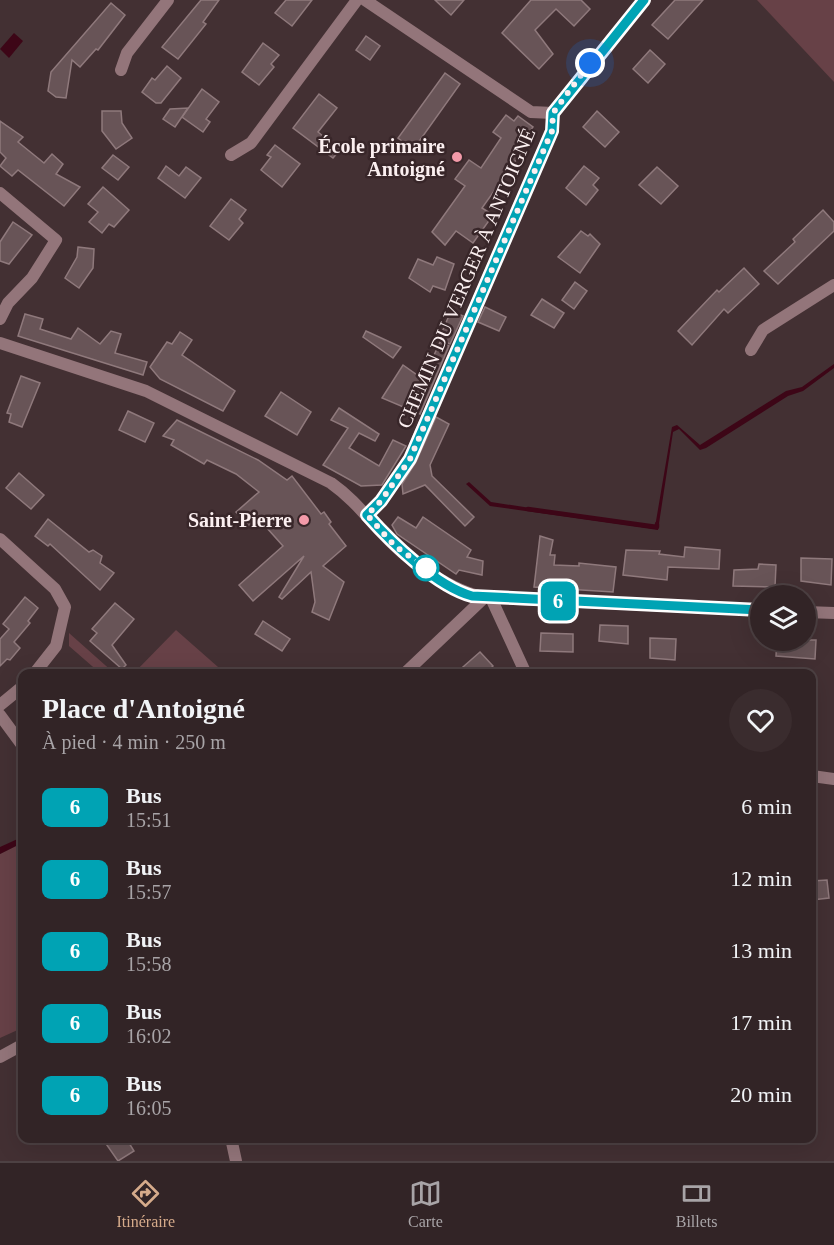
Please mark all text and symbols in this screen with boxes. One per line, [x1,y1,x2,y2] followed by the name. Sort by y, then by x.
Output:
[575,48,605,78] your location
[393,125,539,431] street label: CHEMIN DU VERGER À ANTOIGNÉ
[318,135,445,181] place label: École primaire Antoigné
[450,150,464,164] marker: École primaire Antoigné
[188,509,292,531] place label: Saint-Pierre
[297,513,311,527] marker: Saint-Pierre
[413,555,439,581] unlabelled marker
[538,582,578,620] line badge: 6
[750,585,816,651] map controls
[750,585,816,651] button: layers
[553,589,563,613] text: 6
[729,689,792,752] button: heart
[42,693,245,724] text: Place d'Antoigné
[42,731,226,753] text: À pied · 4 min · 250 m
[126,783,161,808] text: Bus
[741,794,792,819] text: 6 min
[70,795,80,819] text: 6
[126,809,172,831] text: 15:51
[126,855,161,880] text: Bus
[730,866,792,891] text: 12 min
[70,867,80,891] text: 6
[126,881,172,903] text: 15:57
[126,927,161,952] text: Bus
[730,938,792,963] text: 13 min
[70,939,80,963] text: 6
[126,953,172,975] text: 15:58
[126,999,161,1024] text: Bus
[730,1010,792,1035] text: 17 min
[70,1011,80,1035] text: 6
[126,1025,172,1047] text: 16:02
[126,1071,161,1096] text: Bus
[730,1082,792,1107] text: 20 min
[70,1083,80,1107] text: 6
[126,1097,172,1119] text: 16:05
[116,1177,175,1231] tab: Itinéraire
[408,1177,443,1231] tab: Carte
[676,1177,717,1231] tab: Billets

